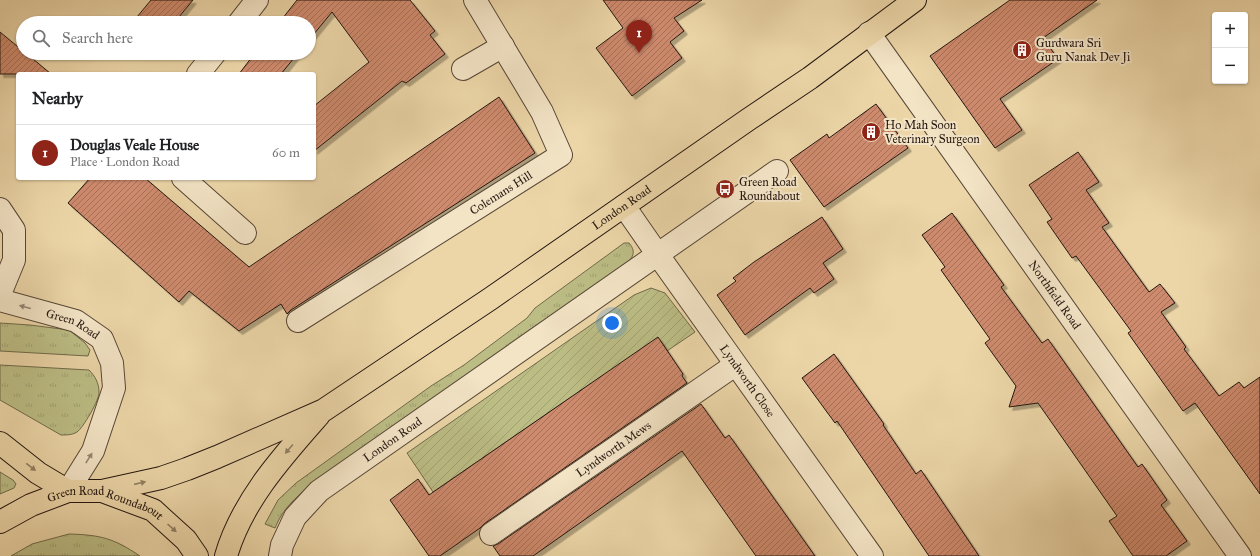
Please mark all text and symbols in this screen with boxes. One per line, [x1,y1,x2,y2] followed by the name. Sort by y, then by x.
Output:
[1212,12,1248,84] map controls
[1212,12,1248,48] button: +
[16,16,316,60] search box
[626,20,652,53] pin: 1
[30,27,52,49] icon: search
[62,29,133,47] text: Search here
[1036,36,1131,65] place label: Gurdwara Sri Guru Nanak Dev Ji
[1011,39,1033,61] building icon: Gurdwara Sri Guru Nanak Dev Ji
[1212,48,1248,84] button: −
[32,88,83,109] text: Nearby
[884,118,980,147] place label: Ho Mah Soon Veterinary Surgeon
[860,121,882,143] building icon: Ho Mah Soon Veterinary Surgeon
[70,136,199,154] text: Douglas Veale House
[42,145,48,161] text: 1
[272,145,300,161] text: 60 m
[70,154,180,170] text: Place · London Road
[467,168,535,218] street label: Colemans Hill
[739,175,801,203] place label: Green Road Roundabout
[714,178,736,200] bus stop icon: Green Road Roundabout
[589,182,654,233] street label: London Road
[1026,258,1084,332] street label: Northfield Road
[19,304,31,310] one-way arrow
[44,306,102,342] street label: Green Road
[602,313,622,333] your location
[717,342,778,420] street label: Lyndworth Close
[360,414,424,465] street label: London Road
[573,418,654,480] street label: Lyndworth Mews
[285,445,294,454] one-way arrow
[85,452,92,464] one-way arrow
[25,463,36,472] one-way arrow
[134,480,146,486] one-way arrow
[45,484,167,523] street label: Green Road Roundabout
[168,523,177,532] one-way arrow

